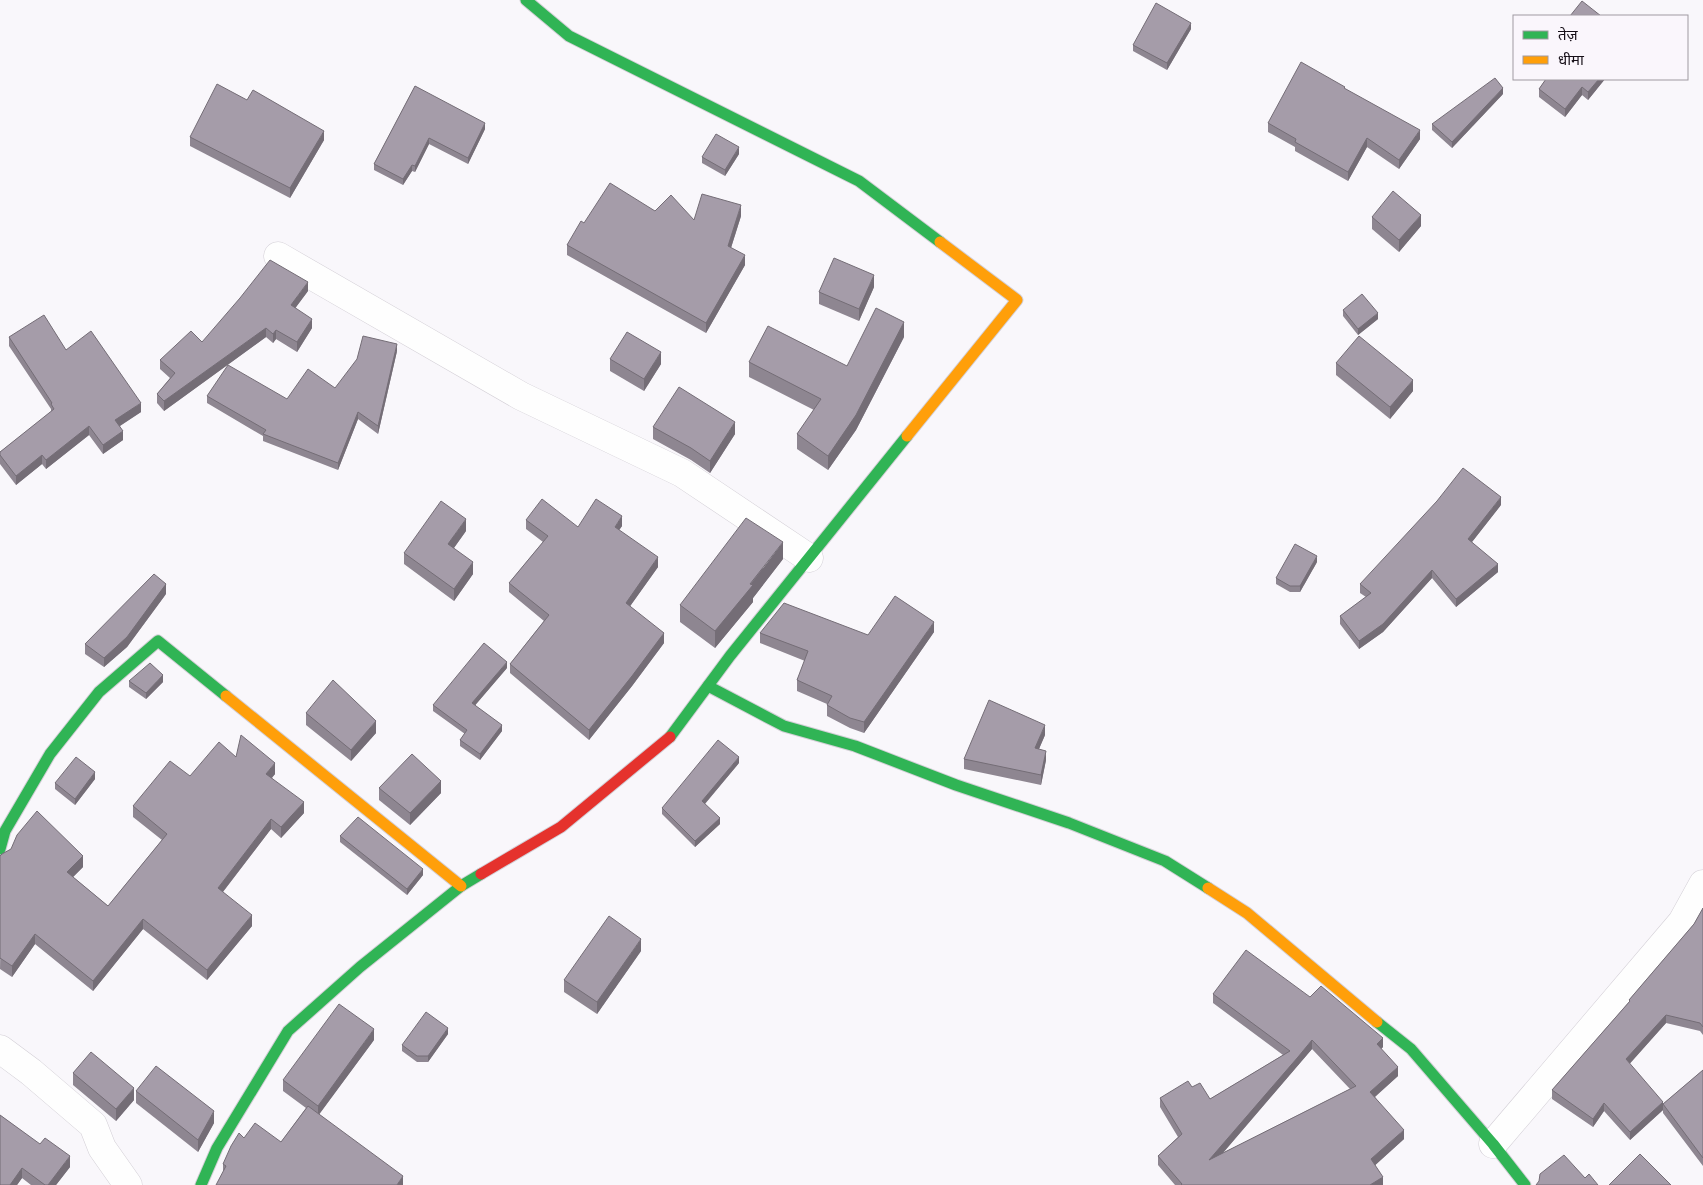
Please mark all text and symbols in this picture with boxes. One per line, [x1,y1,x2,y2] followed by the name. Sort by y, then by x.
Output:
[1513,15,1688,80] legend
[1558,26,1579,44] text: तेज़
[1558,51,1585,69] text: धीमा

